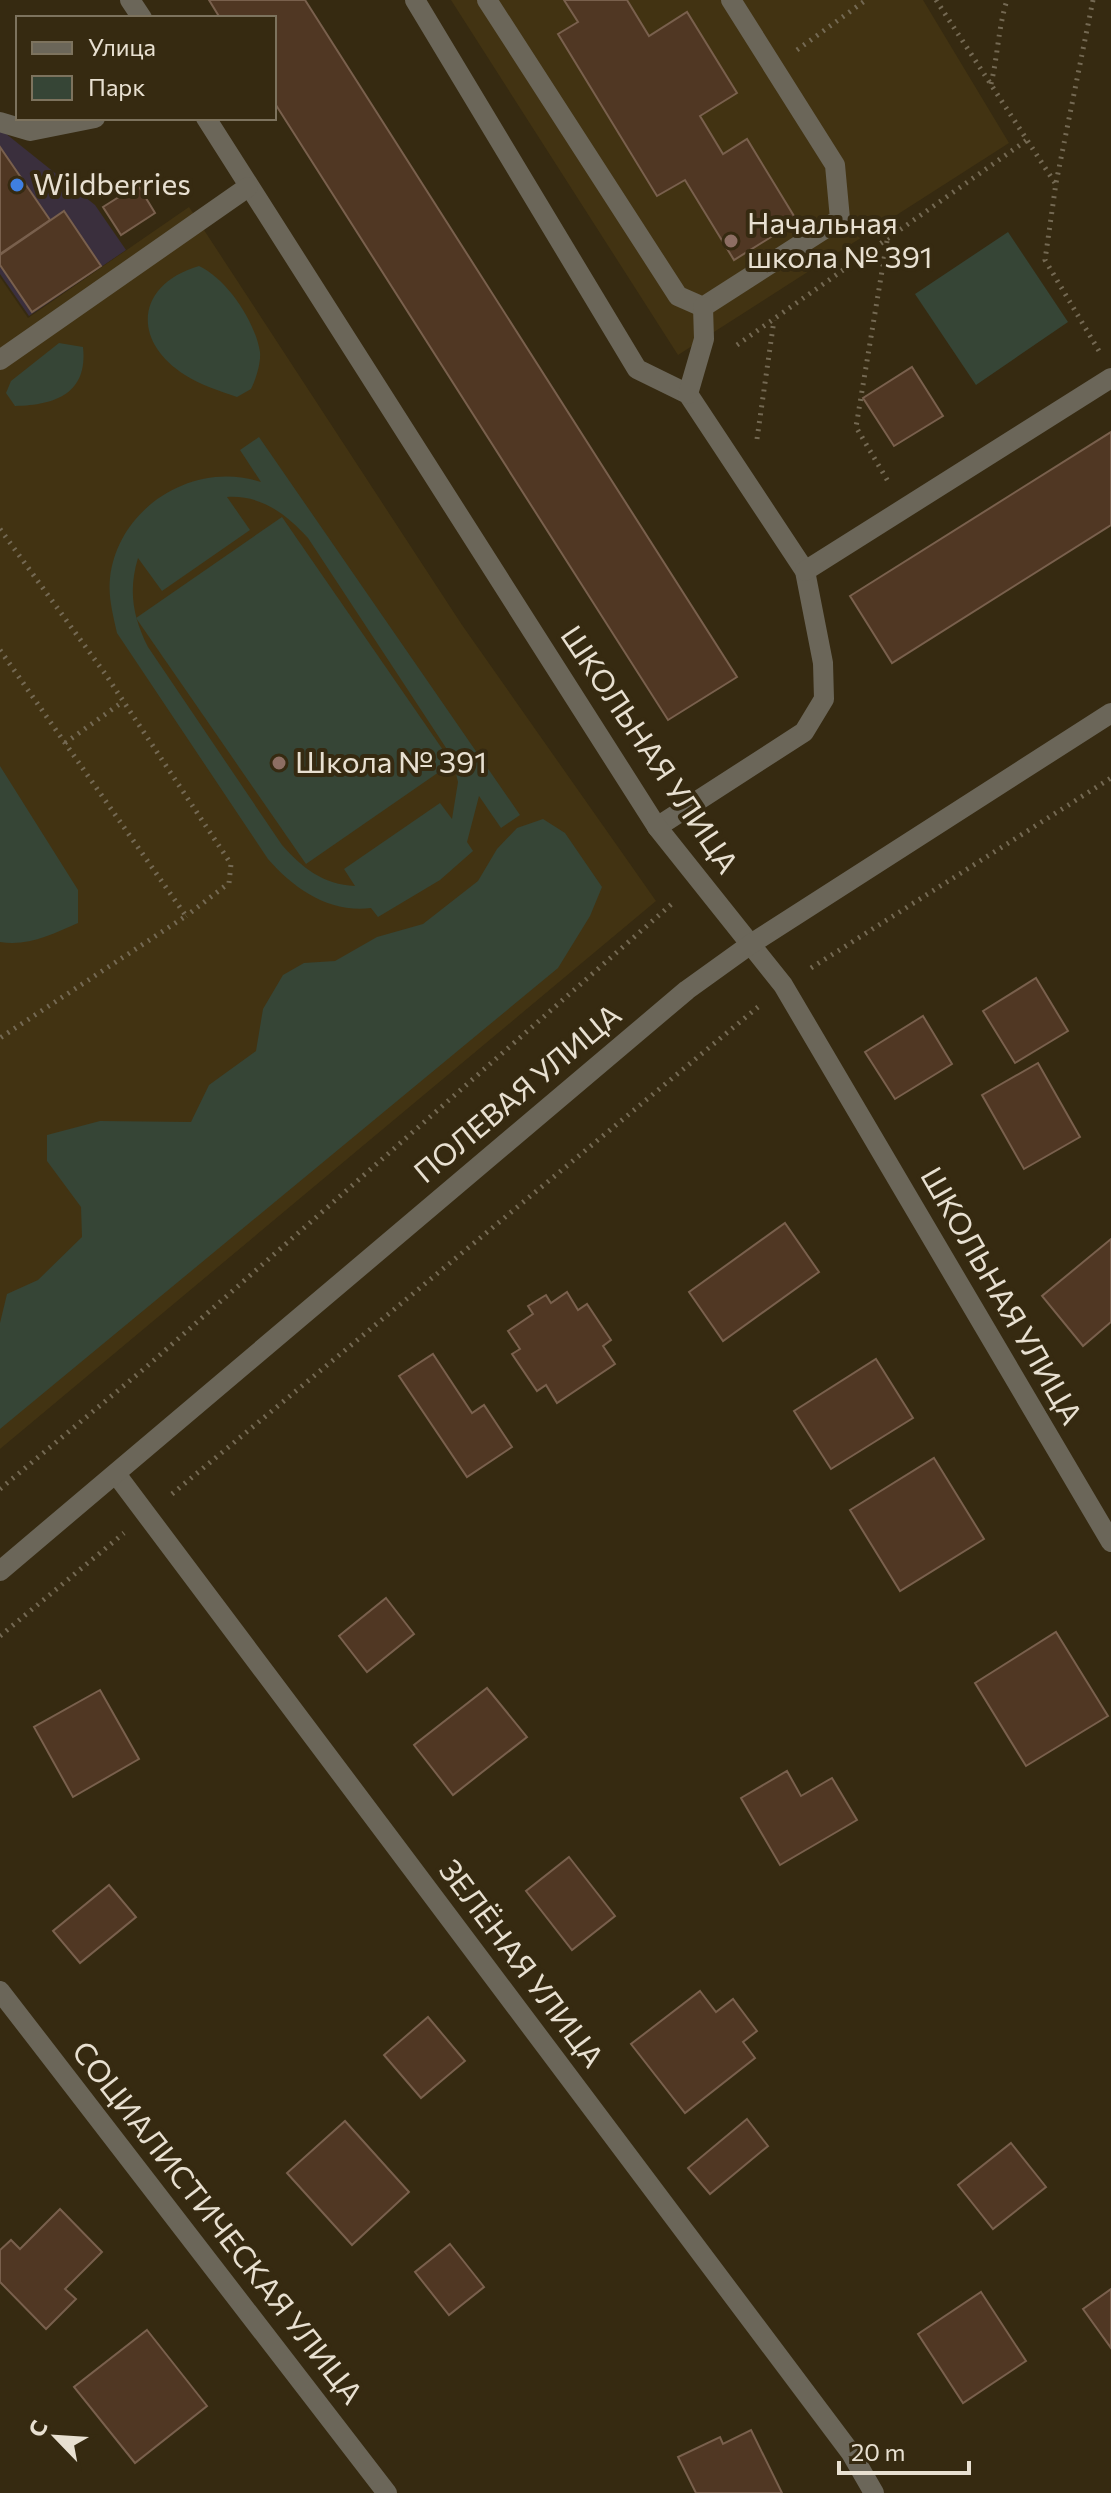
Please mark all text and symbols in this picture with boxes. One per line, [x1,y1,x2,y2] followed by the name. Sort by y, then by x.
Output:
[16,16,276,120] legend
[88,32,156,61] text: Улица
[88,72,145,101] text: Парк
[33,164,191,201] place label: Wildberries
[8,176,26,194] marker: Wildberries
[747,203,933,274] place label: Начальная школа № 391
[722,232,740,250] marker: Начальная школа № 391
[554,618,748,880] street label: ШКОЛЬНАЯ УЛИЦА
[295,742,487,779] place label: Школа № 391
[270,754,288,772] marker: Школа № 391
[405,995,627,1189] street label: ПОЛЕВАЯ УЛИЦА
[914,1159,1092,1430] street label: ШКОЛЬНАЯ УЛИЦА
[433,1851,613,2074] street label: ЗЕЛЁНАЯ УЛИЦА
[66,2033,372,2410] street label: СОЦИАЛИСТИЧЕСКАЯ УЛИЦА
[16,2397,96,2477] north arrow
[22,2416,53,2441] text: С
[839,2425,969,2475] scale bar
[851,2437,905,2466] text: 20 m

